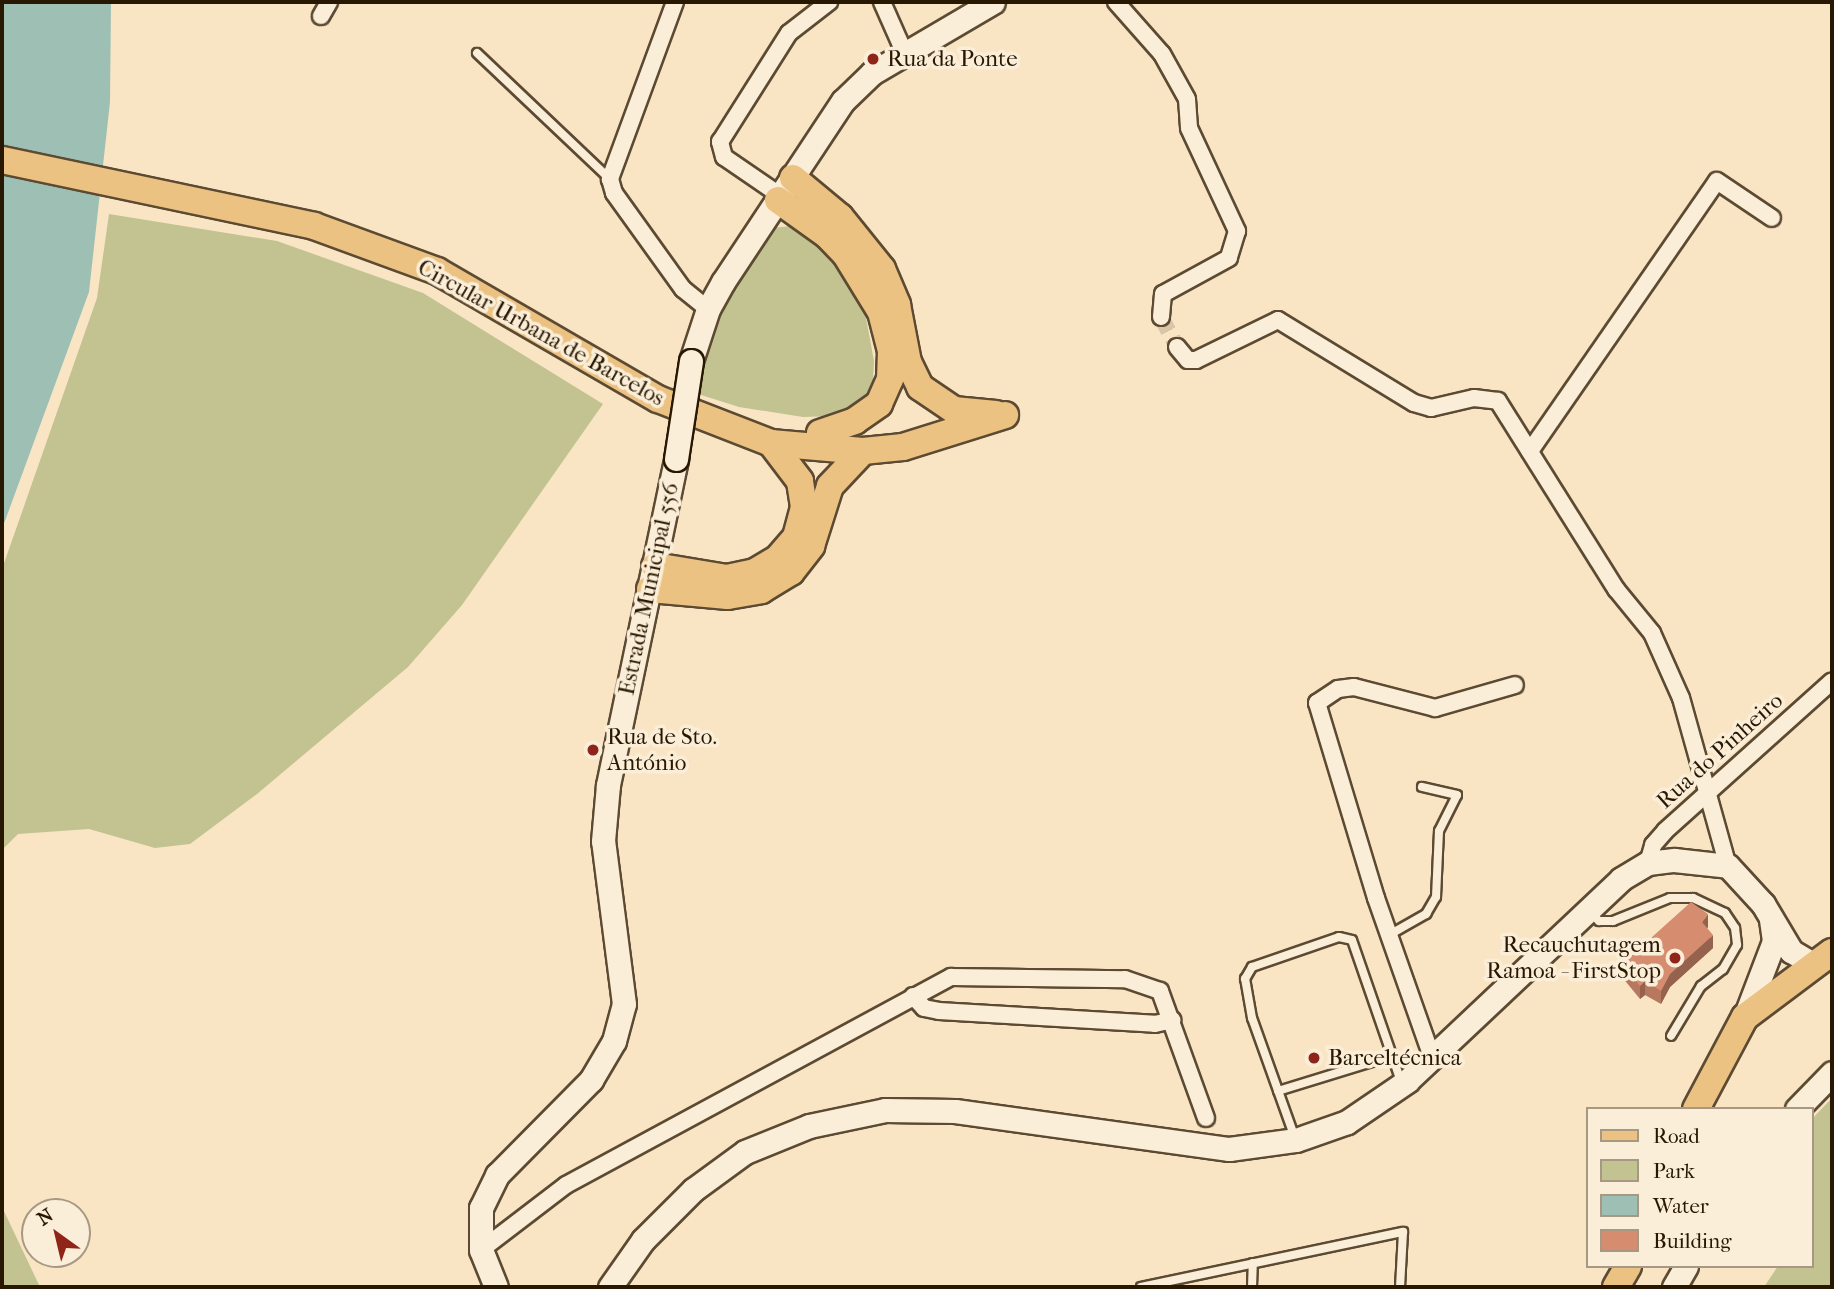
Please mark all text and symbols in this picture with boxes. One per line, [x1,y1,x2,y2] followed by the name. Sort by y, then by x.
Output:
[887,45,1018,73] place label: Rua da Ponte
[865,51,881,67] marker: Rua da Ponte
[413,254,669,412] street label: Circular Urbana de Barcelos
[613,480,685,698] street label: Estrada Municipal 556
[1651,687,1789,815] street label: Rua do Pinheiro
[607,723,717,777] place label: Rua de Sto. António
[585,742,601,758] marker: Rua de Sto. António
[1486,931,1661,985] place label: Recauchutagem Ramoa - FirstStop
[1667,950,1683,966] marker: Recauchutagem Ramoa - FirstStop
[1328,1044,1461,1072] place label: Barceltécnica
[1306,1050,1322,1066] marker: Barceltécnica
[1586,1107,1813,1268] legend
[1653,1124,1700,1148] text: Road
[1653,1159,1695,1183] text: Park
[1653,1194,1709,1218] text: Water
[21,1198,91,1268] north arrow
[33,1204,57,1230] text: N
[1653,1229,1731,1253] text: Building

